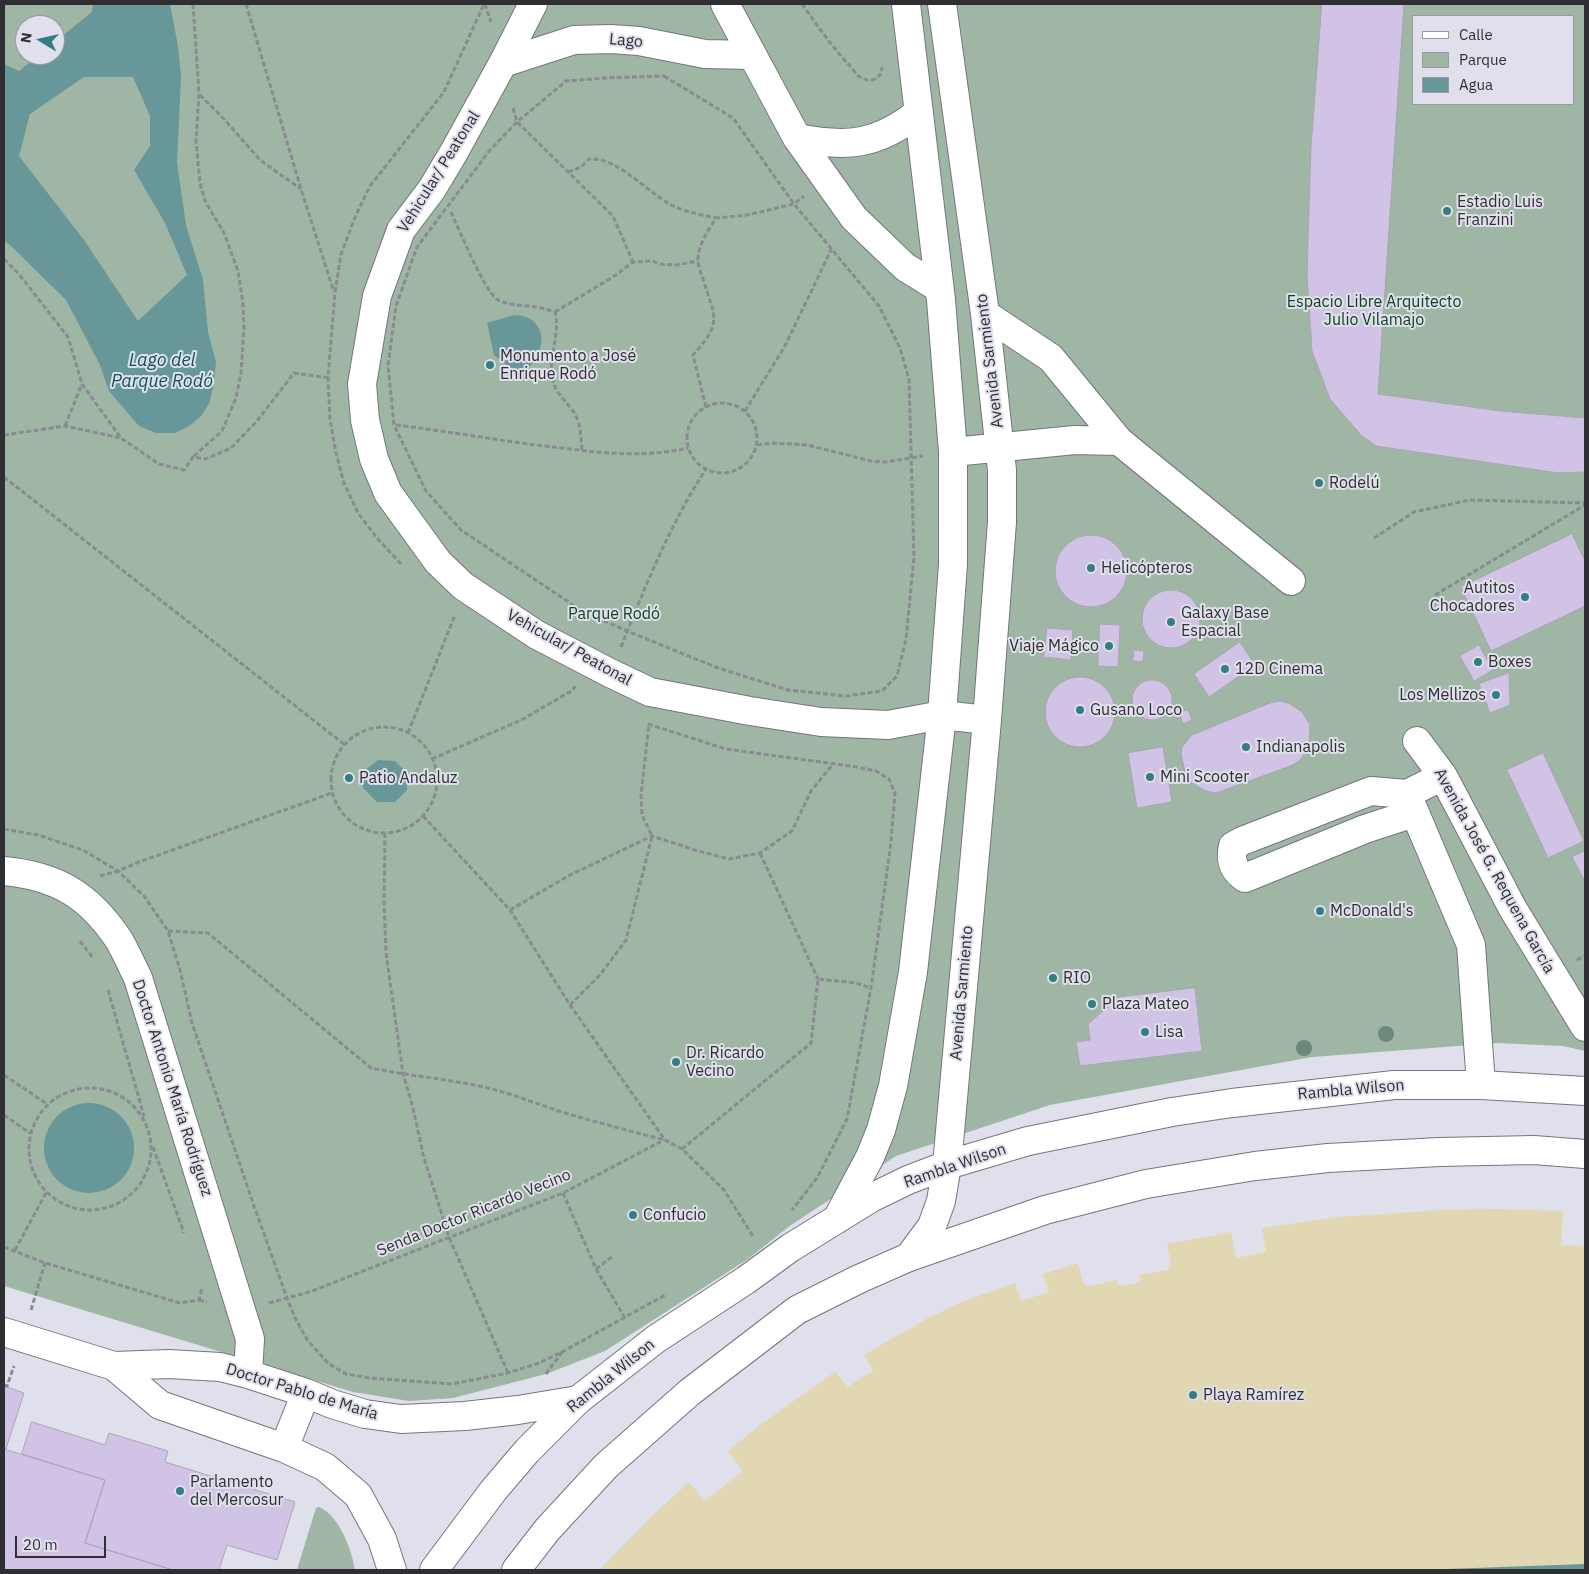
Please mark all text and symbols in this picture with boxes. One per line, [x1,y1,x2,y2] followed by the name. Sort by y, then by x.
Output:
[15,15,65,65] north arrow
[1412,15,1574,105] legend
[1459,25,1493,44] text: Calle
[608,30,644,52] street label: Lago
[16,31,36,44] text: N
[1459,50,1507,69] text: Parque
[1459,75,1493,94] text: Agua
[394,108,484,236] street label: Vehicular/ Peatonal
[1457,192,1543,230] place label: Estadio Luis Franzini
[1441,205,1453,217] marker: Estadio Luis Franzini
[1287,292,1461,330] park label: Espacio Libre Arquitecto Julio Vilamajo
[972,293,1008,429] street label: Avenida Sarmiento
[500,346,636,384] place label: Monumento a José Enrique Rodó
[111,350,213,392] water label: Lago del Parque Rodó
[484,359,496,371] marker: Monumento a José Enrique Rodó
[1329,473,1379,493] place label: Rodelú
[1313,477,1325,489] marker: Rodelú
[1101,558,1192,578] place label: Helicópteros
[1085,562,1097,574] marker: Helicópteros
[1430,578,1515,616] place label: Autitos Chocadores
[1519,591,1531,603] marker: Autitos Chocadores
[1181,603,1269,641] place label: Galaxy Base Espacial
[568,604,660,624] park label: Parque Rodó
[503,606,635,690] street label: Vehicular/ Peatonal
[1165,616,1177,628] marker: Galaxy Base Espacial
[1009,636,1099,656] place label: Viaje Mágico
[1103,640,1115,652] marker: Viaje Mágico
[1488,652,1532,672] place label: Boxes
[1472,656,1484,668] marker: Boxes
[1235,659,1323,679] place label: 12D Cinema
[1219,663,1231,675] marker: 12D Cinema
[1399,685,1486,705] place label: Los Mellizos
[1490,689,1502,701] marker: Los Mellizos
[1090,700,1182,720] place label: Gusano Loco
[1074,704,1086,716] marker: Gusano Loco
[1256,737,1345,757] place label: Indianapolis
[1240,741,1252,753] marker: Indianapolis
[1430,765,1558,977] street label: Avenida José G. Requena García
[1160,767,1249,787] place label: Mini Scooter
[359,768,457,788] place label: Patio Andaluz
[1144,771,1156,783] marker: Mini Scooter
[343,772,355,784] marker: Patio Andaluz
[1330,901,1414,921] place label: McDonald's
[1314,905,1326,917] marker: McDonald's
[947,925,977,1061] street label: Avenida Sarmiento
[1063,968,1091,988] place label: RIO
[1047,972,1059,984] marker: RIO
[128,977,216,1199] street label: Doctor Antonio María Rodríguez
[1102,994,1189,1014] place label: Plaza Mateo
[1086,998,1098,1010] marker: Plaza Mateo
[1155,1022,1183,1042] place label: Lisa
[1139,1026,1151,1038] marker: Lisa
[686,1043,764,1081] place label: Dr. Ricardo Vecino
[670,1056,682,1068] marker: Dr. Ricardo Vecino
[1297,1076,1405,1104] street label: Rambla Wilson
[901,1140,1009,1192] street label: Rambla Wilson
[374,1165,574,1261] street label: Senda Doctor Ricardo Vecino
[643,1205,706,1225] place label: Confucio
[627,1209,639,1221] marker: Confucio
[563,1335,659,1417] street label: Rambla Wilson
[224,1360,380,1424] street label: Doctor Pablo de María
[1203,1385,1304,1405] place label: Playa Ramírez
[1187,1389,1199,1401] marker: Playa Ramírez
[190,1472,283,1510] place label: Parlamento del Mercosur
[174,1485,186,1497] marker: Parlamento del Mercosur
[18,1526,109,1558] scale bar
[23,1535,58,1554] text: 20 m

